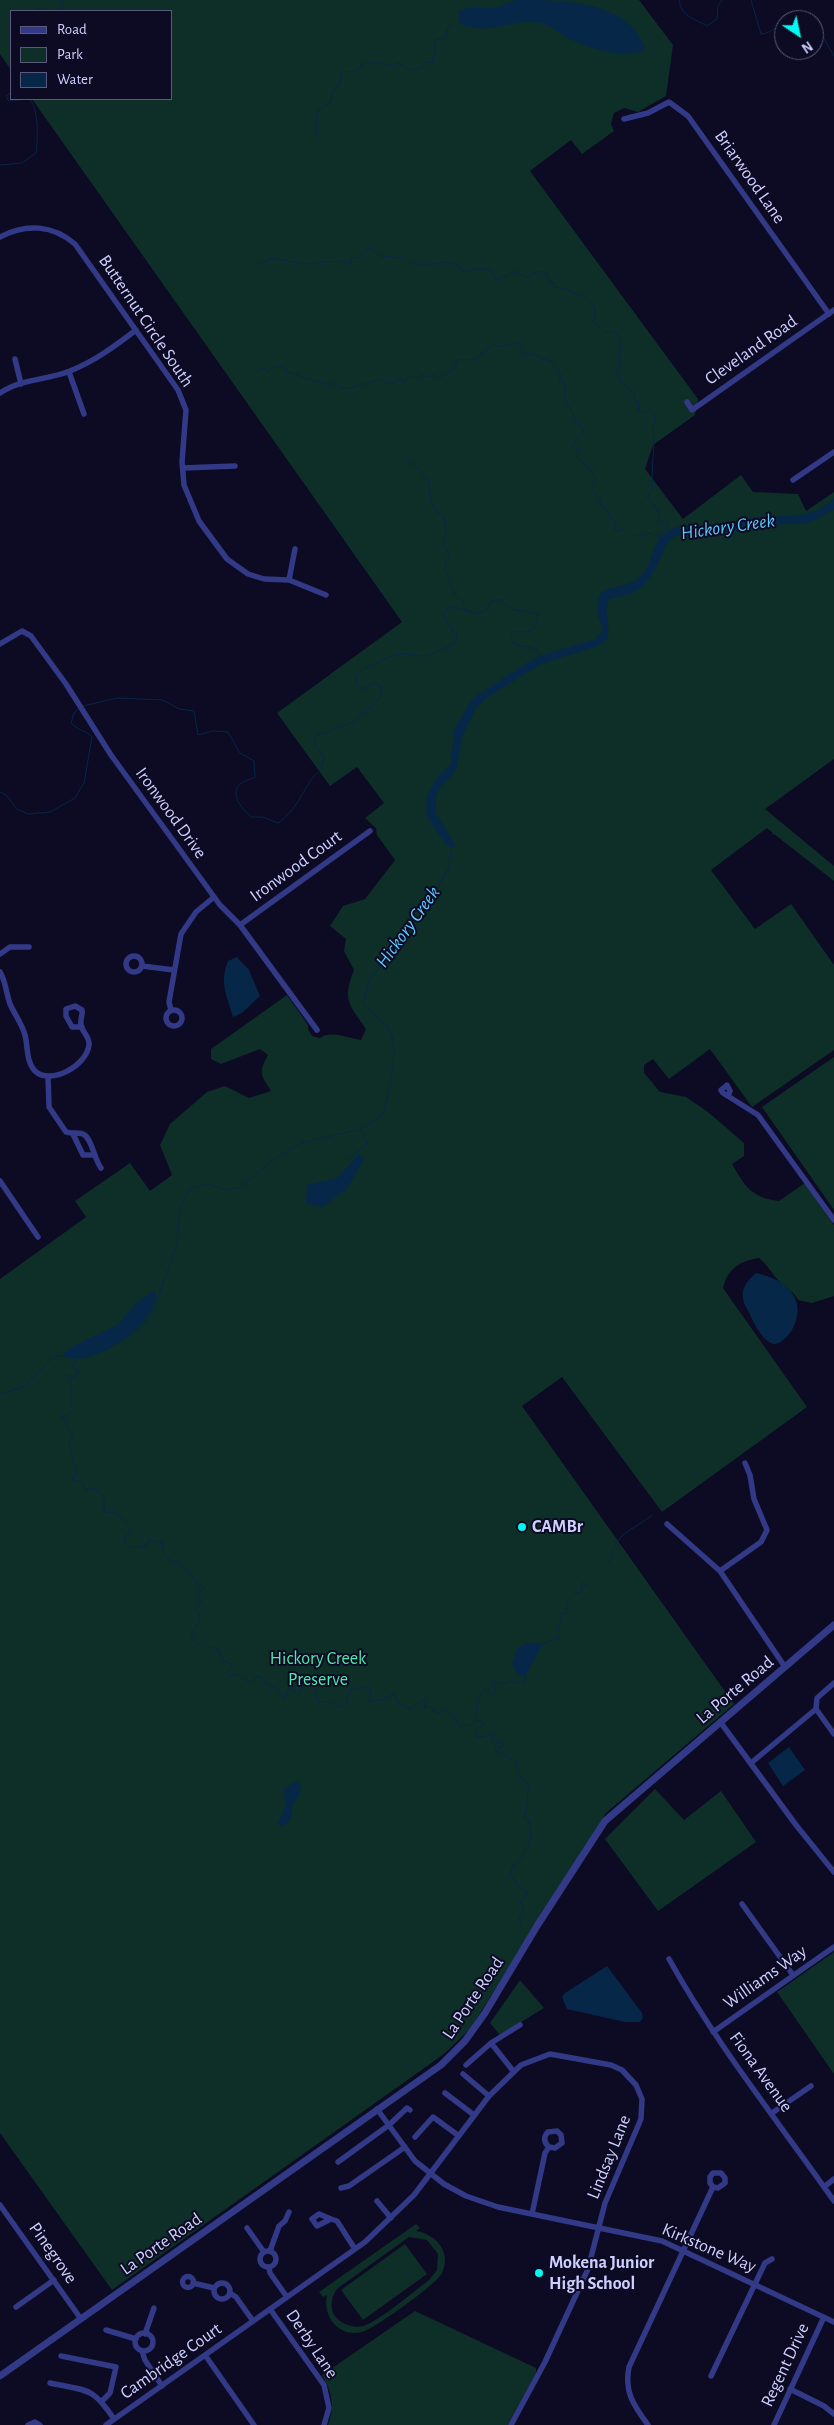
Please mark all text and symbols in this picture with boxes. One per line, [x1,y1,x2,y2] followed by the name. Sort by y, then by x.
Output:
[10,10,172,100] legend
[774,10,824,60] north arrow
[57,22,87,37] text: Road
[799,38,815,55] text: N
[57,47,83,62] text: Park
[57,72,93,87] text: Water
[710,126,790,228] street label: Briarwood Lane
[94,251,198,391] street label: Butternut Circle South
[701,310,801,390] street label: Cleveland Road
[679,509,777,545] water label: Hickory Creek
[131,763,211,863] street label: Ironwood Drive
[246,825,346,907] street label: Ironwood Court
[371,882,445,972] water label: Hickory Creek
[532,1516,583,1538] place label: CAMBr
[516,1521,528,1533] marker: CAMBr
[270,1648,366,1690] park label: Hickory Creek Preserve
[692,1651,778,1729] street label: La Porte Road
[719,1940,811,2014] street label: Williams Way
[438,1953,508,2043] street label: La Porte Road
[725,2028,797,2116] street label: Fiona Avenue
[582,2112,636,2202] street label: Lindsay Lane
[116,2208,206,2280] street label: La Porte Road
[24,2218,82,2288] street label: Pinegrove
[659,2218,759,2278] street label: Kirkstone Way
[549,2252,654,2294] place label: Mokena Junior High School
[533,2267,545,2279] marker: Mokena Junior High School
[281,2305,343,2383] street label: Derby Lane
[116,2318,226,2404] street label: Cambridge Court
[756,2320,814,2410] street label: Regent Drive

